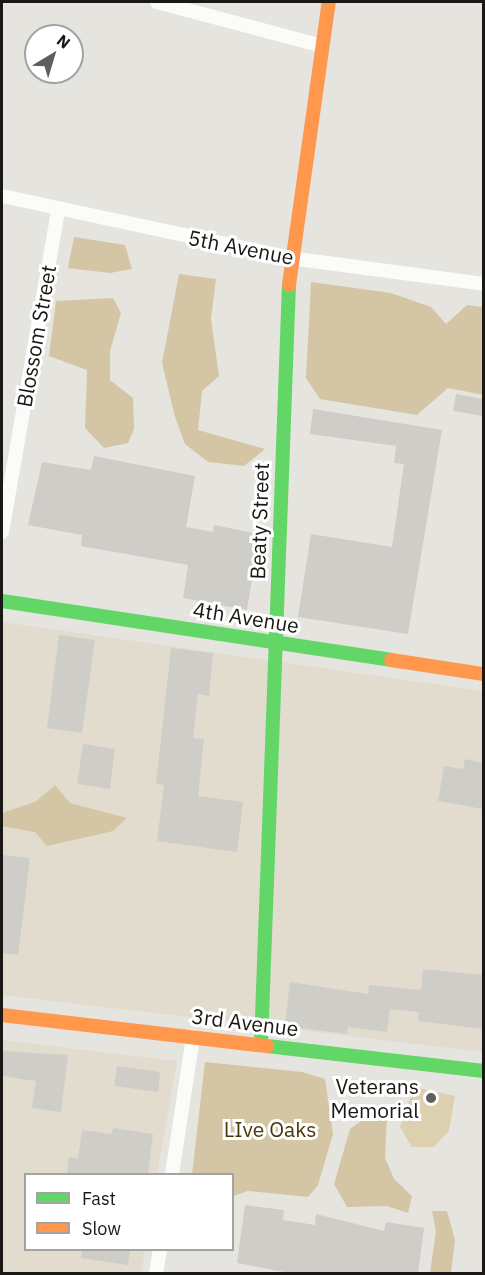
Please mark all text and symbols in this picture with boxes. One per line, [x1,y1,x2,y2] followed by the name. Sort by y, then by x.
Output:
[24,24,84,84] north arrow
[53,30,75,53] text: N
[186,224,296,270] street label: 5th Avenue
[11,263,61,409] street label: Blossom Street
[244,462,274,580] street label: Beaty Street
[191,596,301,638] street label: 4th Avenue
[190,1003,300,1041] street label: 3rd Avenue
[330,1073,419,1123] place label: Veterans Memorial
[424,1091,438,1105] marker: Veterans Memorial
[224,1116,316,1142] park label: LIve Oaks
[24,1173,234,1251] legend
[82,1187,116,1210] text: Fast
[82,1217,121,1240] text: Slow

